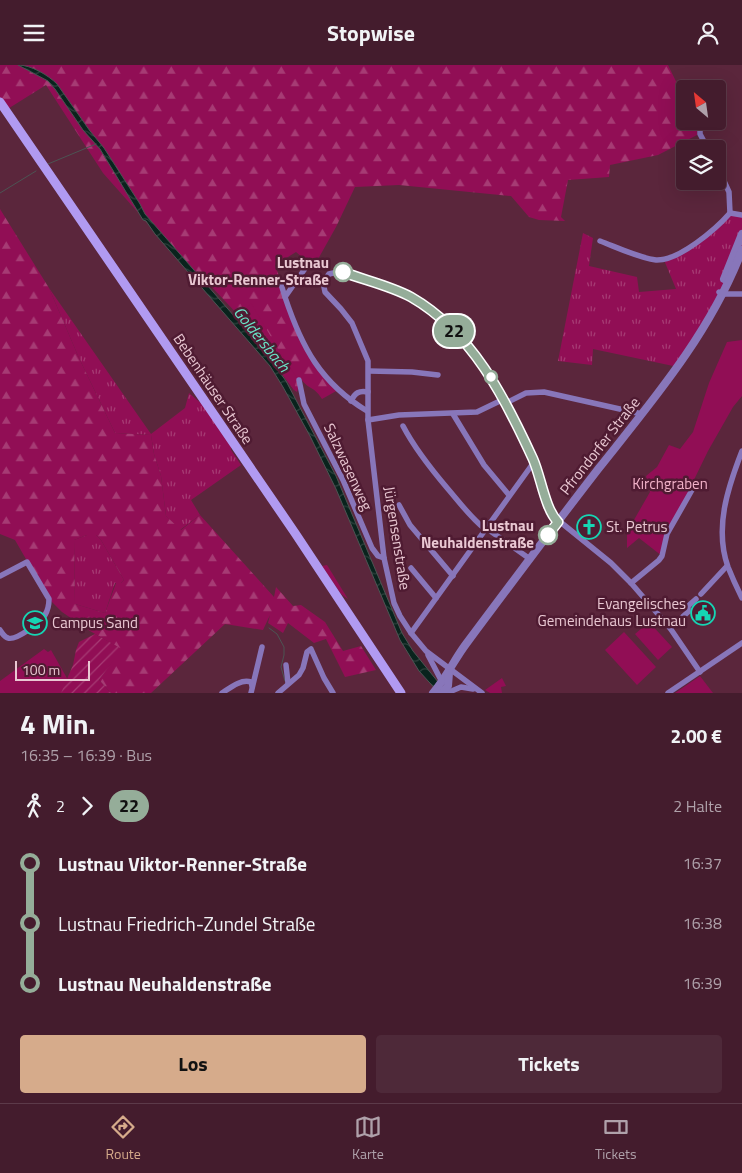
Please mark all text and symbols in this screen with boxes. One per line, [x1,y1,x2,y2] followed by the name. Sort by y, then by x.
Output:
[327,16,415,50] text: Stopwise
[20,19,48,47] icon: menu
[694,19,722,47] icon: person
[676,80,726,130] north arrow
[676,80,726,190] map controls
[676,140,726,190] button: layers
[188,251,329,291] place label: Lustnau Viktor-Renner-Straße
[333,262,353,282] marker: Lustnau Viktor-Renner-Straße
[228,301,297,378] water label: Goldersbach
[432,315,476,347] line badge: 22
[444,317,464,344] text: 22
[168,329,259,449] street label: Bebenhäuser Straße
[484,370,498,384] unlabelled marker
[554,392,645,500] street label: Pfrondorfer Straße
[318,419,379,514] street label: Salzwasenweg
[632,472,708,495] park label: Kirchgraben
[378,485,417,591] street label: Jürgensenstraße
[421,514,534,554] place label: Lustnau Neuhaldenstraße
[576,514,602,540] church icon: St. Petrus
[606,515,668,538] place label: St. Petrus
[538,525,558,545] marker: Lustnau Neuhaldenstraße
[538,592,686,632] place label: Evangelisches Gemeindehaus Lustnau
[690,600,716,626] public building icon: Evangelisches Gemeindehaus Lustnau
[22,610,48,636] school or university icon: Campus Sand
[52,611,138,634] place label: Campus Sand
[15,658,90,681] scale bar
[22,659,60,680] text: 100 m
[20,702,96,745] text: 4 Min.
[670,721,722,750] text: 2.00 €
[20,743,152,767] text: 16:35 – 16:39 · Bus
[20,792,48,820] icon: walk
[73,792,101,820] icon: forward
[119,792,139,819] text: 22
[56,794,65,818] text: 2
[673,794,722,818] text: 2 Halte
[58,849,307,878] text: Lustnau Viktor-Renner-Straße
[683,851,722,875] text: 16:37
[58,909,315,938] text: Lustnau Friedrich-Zundel Straße
[683,911,722,935] text: 16:38
[58,969,271,998] text: Lustnau Neuhaldenstraße
[683,971,722,995] text: 16:39
[20,1035,366,1093] button: Los
[376,1035,722,1093] button: Tickets
[106,1113,141,1164] tab: Route
[352,1113,384,1164] tab: Karte
[595,1113,636,1164] tab: Tickets

